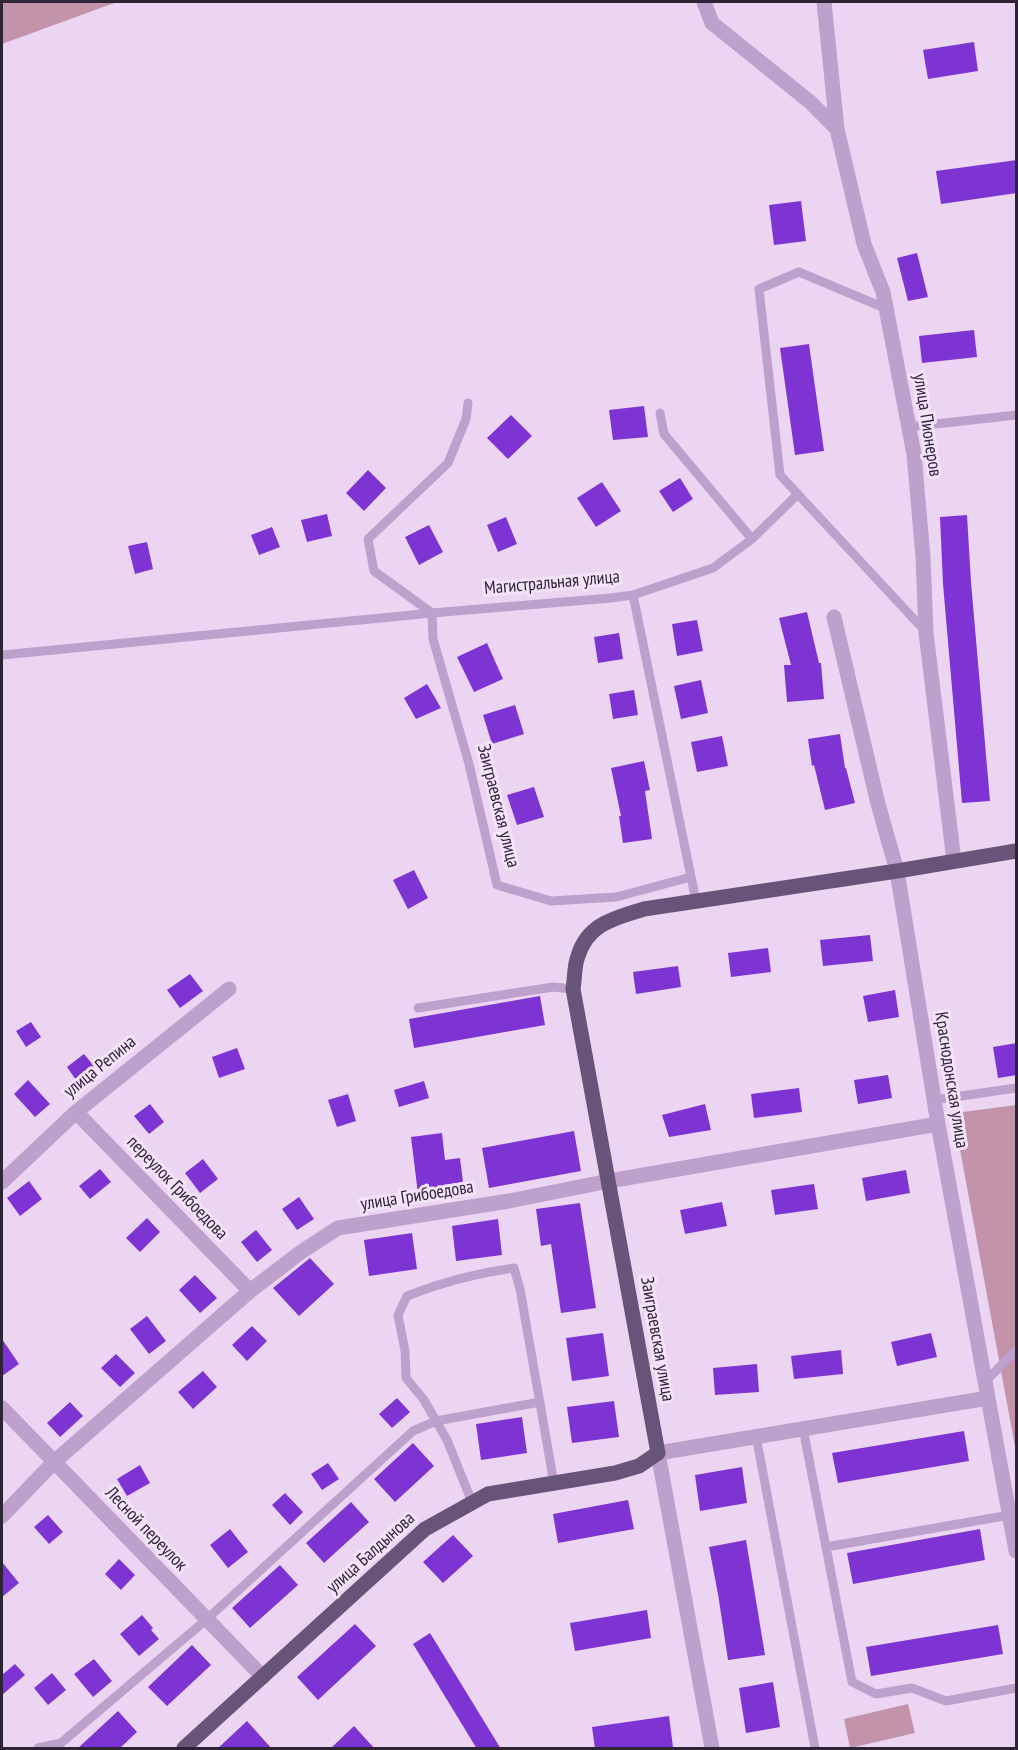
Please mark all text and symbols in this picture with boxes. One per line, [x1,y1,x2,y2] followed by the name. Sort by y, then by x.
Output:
[908,372,946,478] street label: улица Пионеров
[483,566,621,600] street label: Магистральная улица
[472,742,524,870] street label: Заиграевская улица
[930,1010,972,1150] street label: Краснодонская улица
[60,1031,140,1103] street label: улица Репина
[122,1132,232,1244] street label: переулок Грибоедова
[359,1176,475,1216] street label: улица Грибоедова
[635,1275,679,1403] street label: Заиграевская улица
[100,1482,192,1576] street label: Лесной переулок
[323,1508,419,1598] street label: улица Балдынова

